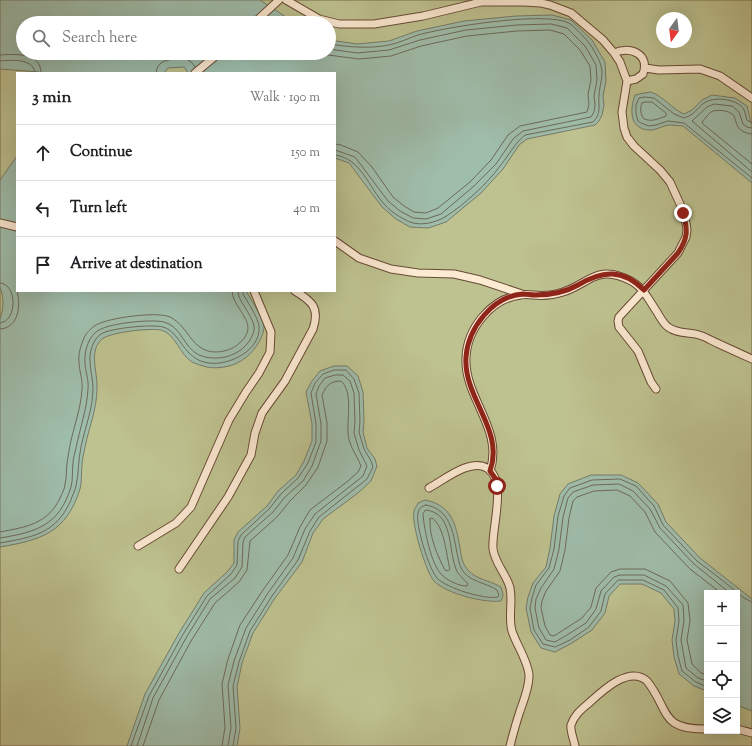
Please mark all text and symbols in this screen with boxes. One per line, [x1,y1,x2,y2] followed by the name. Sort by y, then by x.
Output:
[656,12,692,48] north arrow
[16,16,336,60] search box
[30,27,52,49] icon: search
[62,28,137,49] text: Search here
[32,86,71,110] text: 3 min
[250,89,320,107] text: Walk · 190 m
[32,142,54,164] icon: ahead
[70,142,132,163] text: Continue
[291,144,320,162] text: 150 m
[32,198,54,220] icon: left
[70,198,127,219] text: Turn left
[293,200,320,218] text: 40 m
[674,204,692,222] route end
[32,254,54,276] icon: arrive
[70,254,203,275] text: Arrive at destination
[488,477,506,495] route start
[704,590,740,734] map controls
[704,590,740,626] button: +
[704,626,740,662] button: −
[704,662,740,698] button: locate
[704,698,740,734] button: layers

